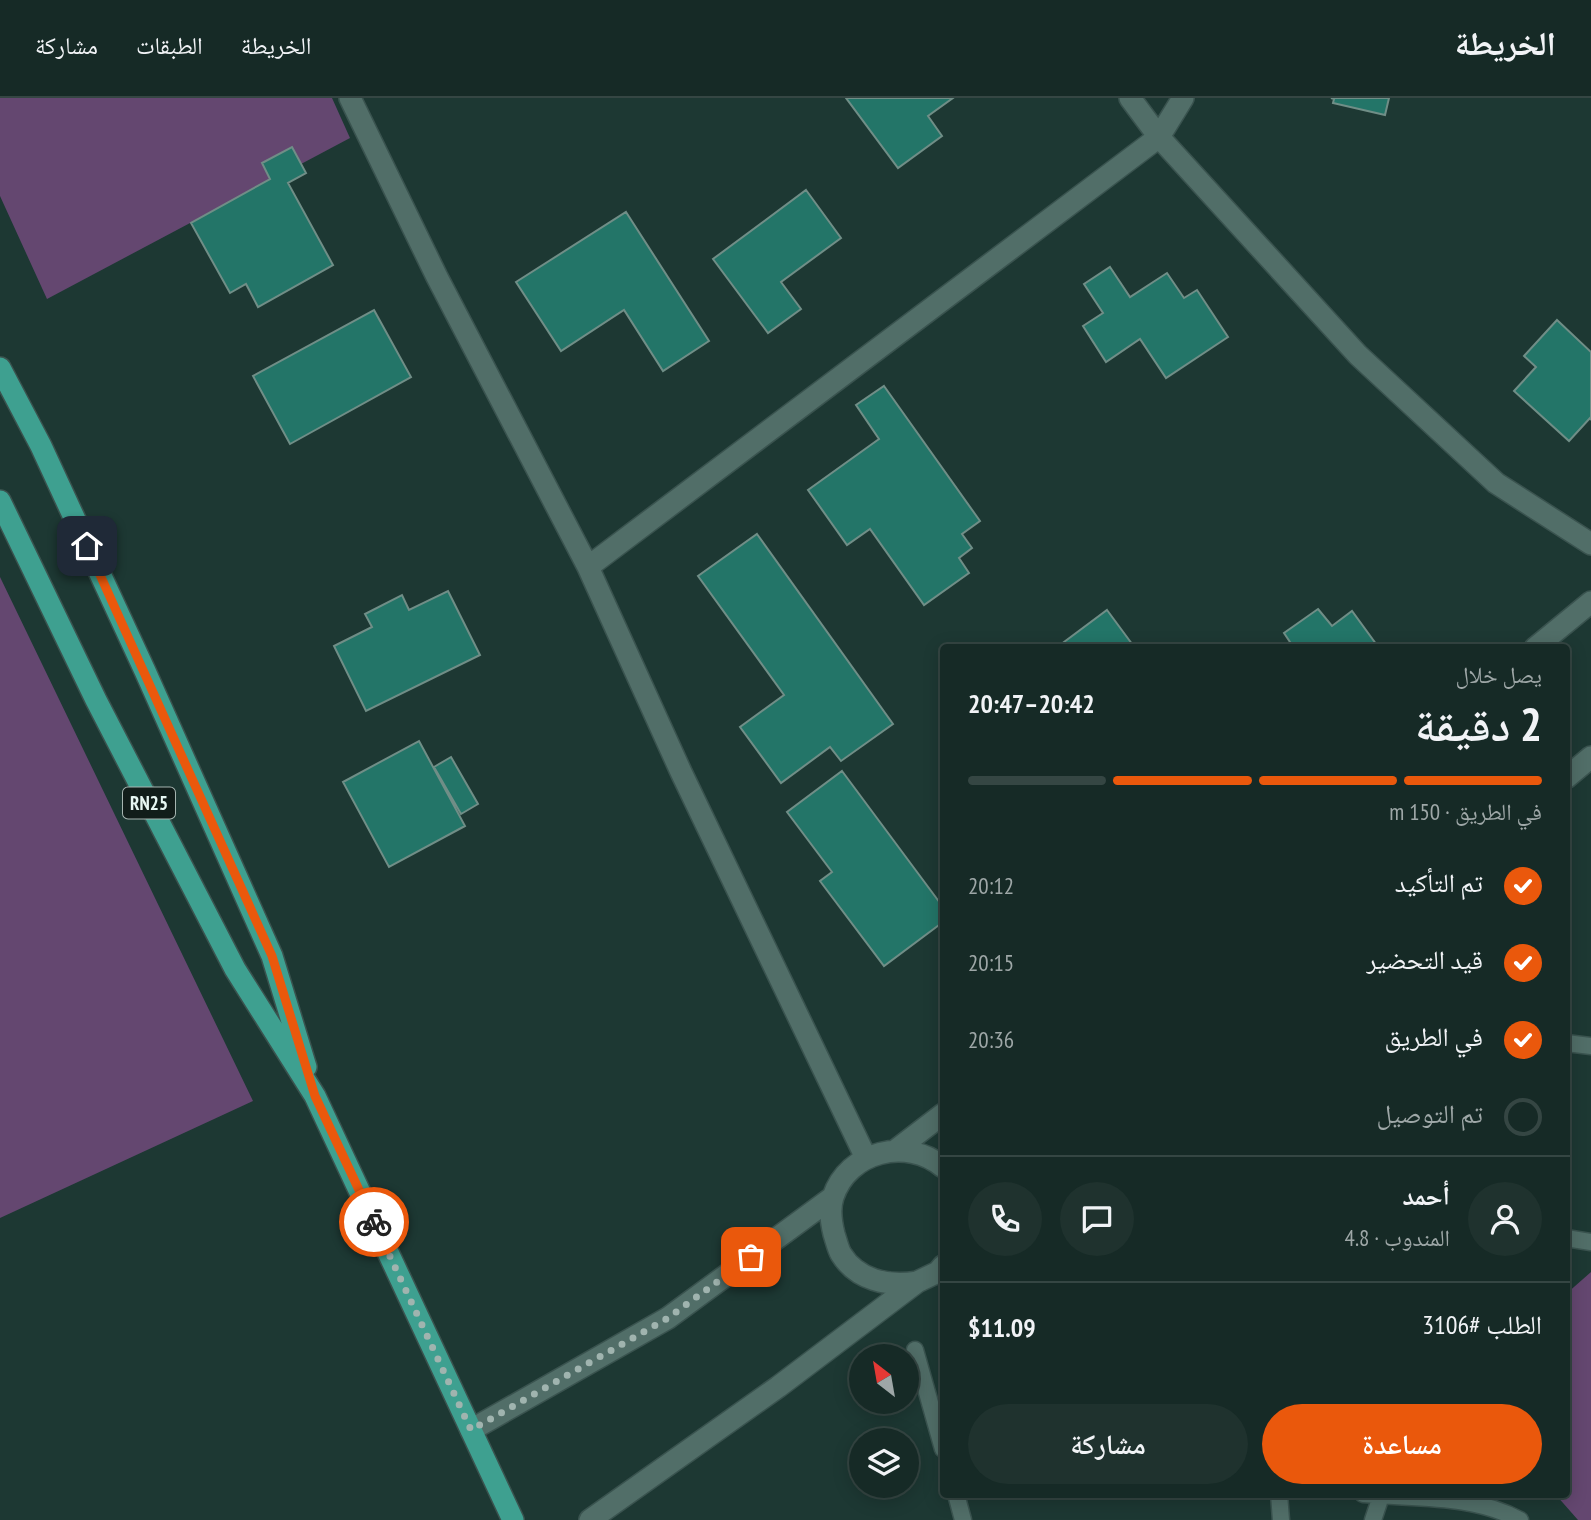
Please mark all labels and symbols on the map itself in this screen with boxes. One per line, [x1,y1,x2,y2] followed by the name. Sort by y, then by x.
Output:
[57,516,117,576] pin
[123,788,175,818] road number: RN25
[339,1187,409,1257] courier
[721,1227,781,1287] pin
[849,1344,919,1414] north arrow

